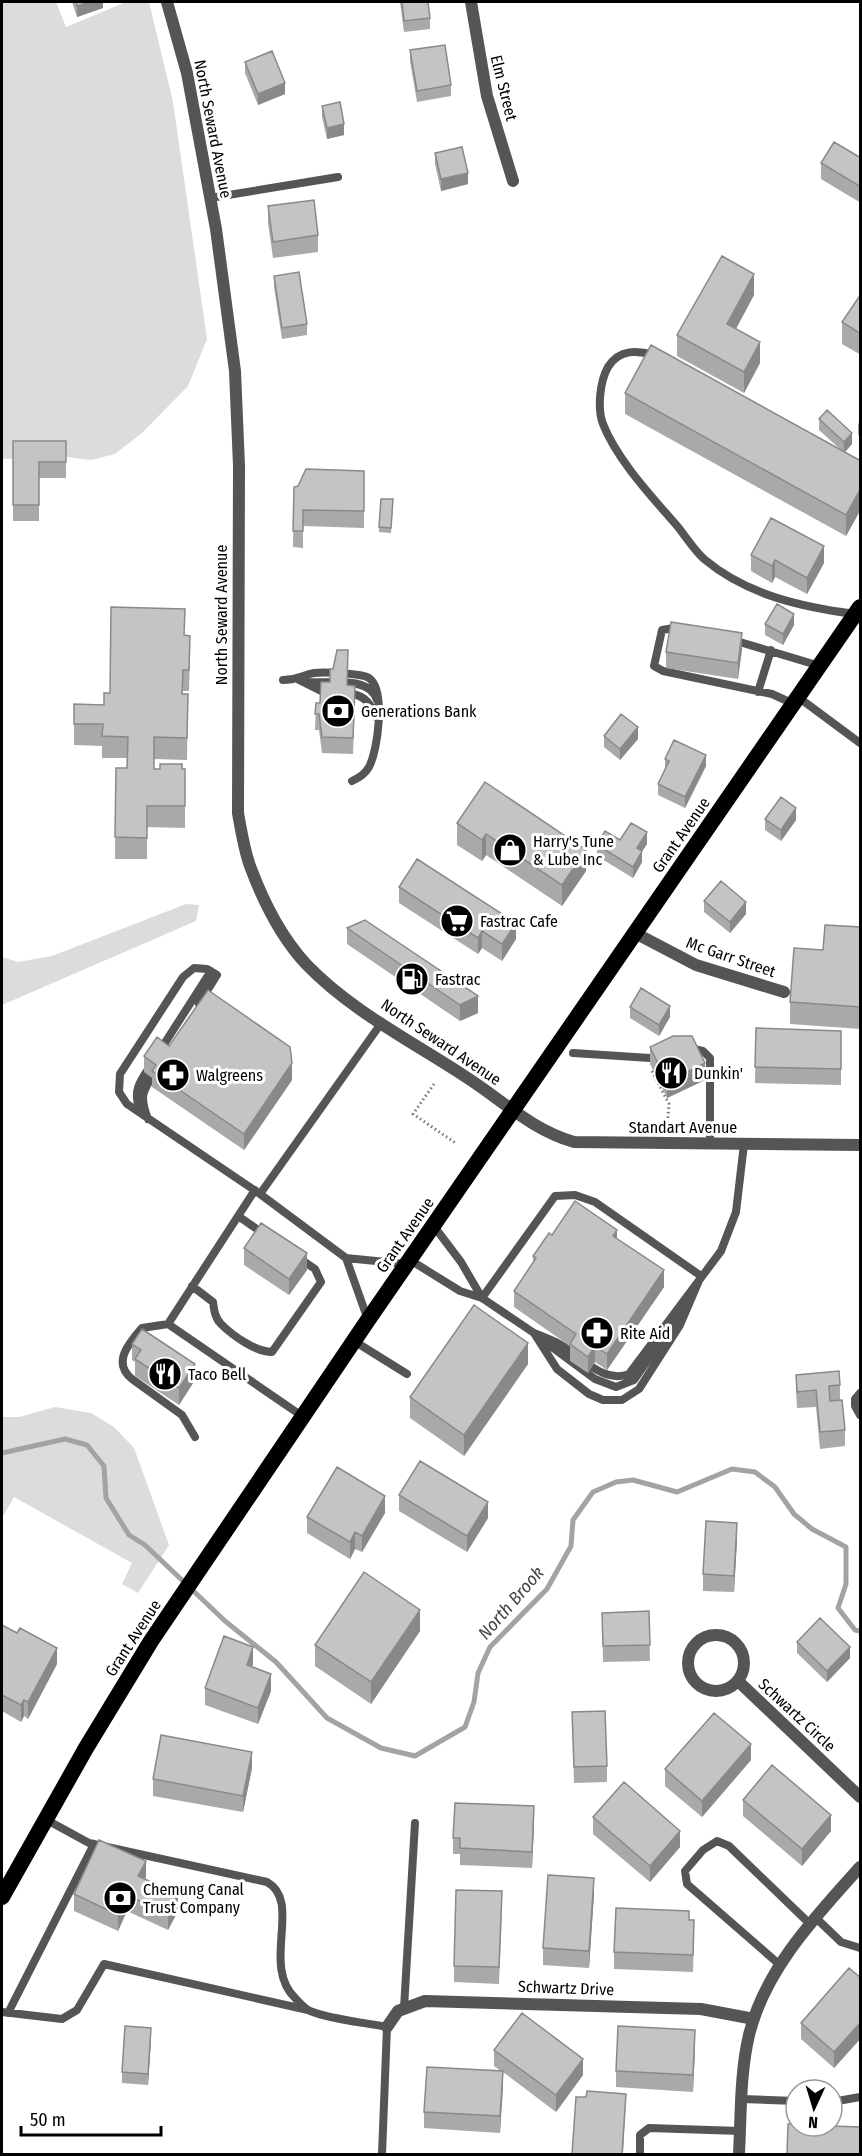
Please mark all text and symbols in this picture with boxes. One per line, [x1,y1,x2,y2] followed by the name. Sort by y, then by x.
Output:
[487,53,522,124] street label: Elm Street
[190,58,236,200] street label: North Seward Avenue
[212,545,231,685] street label: North Seward Avenue
[320,693,356,729] bank icon: Generations Bank
[361,702,477,721] place label: Generations Bank
[648,794,714,876] street label: Grant Avenue
[492,832,528,868] shop icon: Harry's Tune & Lube Inc
[533,832,614,869] place label: Harry's Tune & Lube Inc
[439,903,475,939] supermarket icon: Fastrac Cafe
[480,912,558,931] place label: Fastrac Cafe
[684,933,779,981] street label: Mc Garr Street
[394,961,430,997] fuel station icon: Fastrac
[435,970,481,989] place label: Fastrac
[377,995,505,1089] street label: North Seward Avenue
[653,1055,689,1091] restaurant icon: Dunkin'
[155,1057,191,1093] pharmacy icon: Walgreens
[694,1064,743,1083] place label: Dunkin'
[196,1066,263,1085] place label: Walgreens
[629,1118,737,1137] street label: Standart Avenue
[372,1194,438,1276] street label: Grant Avenue
[579,1315,615,1351] pharmacy icon: Rite Aid
[620,1324,670,1343] place label: Rite Aid
[147,1356,183,1392] restaurant icon: Taco Bell
[188,1365,246,1384] place label: Taco Bell
[473,1562,549,1644] water label: North Brook
[101,1596,165,1680] street label: Grant Avenue
[755,1674,840,1756] street label: Schwartz Circle
[102,1880,138,1916] bank icon: Chemung Canal Trust Company
[143,1880,244,1917] place label: Chemung Canal Trust Company
[518,1977,614,1999] street label: Schwartz Drive
[784,2078,844,2138] north arrow
[21,2099,160,2137] scale bar
[30,2109,66,2131] text: 50 m
[808,2113,818,2132] text: N

